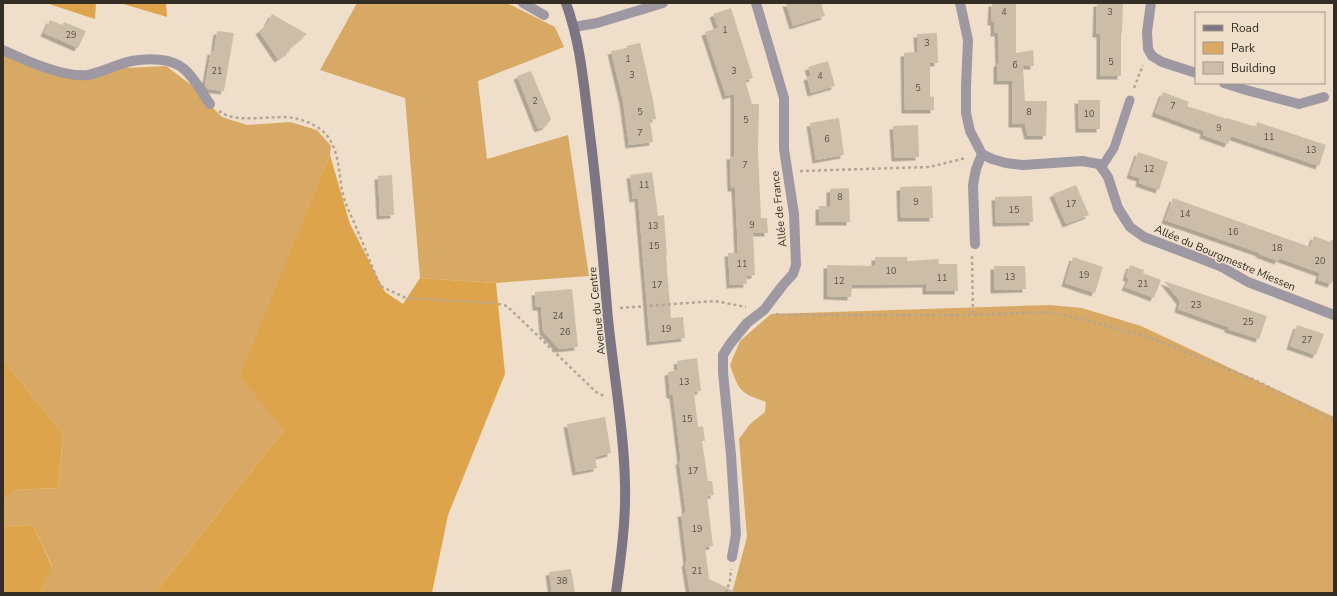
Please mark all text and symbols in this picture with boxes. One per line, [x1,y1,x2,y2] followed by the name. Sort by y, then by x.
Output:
[1001,6,1007,18] house number: 4
[1107,6,1113,18] house number: 3
[1195,12,1325,84] legend
[1231,20,1259,36] text: Road
[722,24,728,36] house number: 1
[66,29,76,41] house number: 29
[924,37,930,49] house number: 3
[1231,40,1256,56] text: Park
[625,53,631,65] house number: 1
[1108,56,1114,68] house number: 5
[1012,59,1018,71] house number: 6
[1231,60,1276,76] text: Building
[212,65,222,77] house number: 21
[731,65,737,77] house number: 3
[629,69,635,81] house number: 3
[817,70,823,82] house number: 4
[915,82,921,94] house number: 5
[532,95,538,107] house number: 2
[1170,100,1176,112] house number: 7
[637,106,643,118] house number: 5
[1026,106,1032,118] house number: 8
[1084,108,1094,120] house number: 10
[743,114,749,126] house number: 5
[1216,122,1222,134] house number: 9
[637,127,643,139] house number: 7
[1264,131,1274,143] house number: 11
[824,133,830,145] house number: 6
[1306,144,1316,156] house number: 13
[742,159,748,171] house number: 7
[1144,163,1154,175] house number: 12
[768,170,790,248] street label: Allée de France
[639,179,649,191] house number: 11
[837,191,843,203] house number: 8
[913,196,919,208] house number: 9
[1066,198,1076,210] house number: 17
[1009,204,1019,216] house number: 15
[1180,208,1191,220] house number: 14
[749,219,755,231] house number: 9
[648,220,658,232] house number: 13
[1152,221,1298,295] street label: Allée du Bourgmestre Miessen
[1228,226,1238,238] house number: 16
[649,240,659,252] house number: 15
[1272,242,1282,254] house number: 18
[1315,255,1325,267] house number: 20
[737,258,747,270] house number: 11
[886,265,896,277] house number: 10
[585,266,609,356] street label: Avenue du Centre
[1079,269,1089,281] house number: 19
[1005,271,1015,283] house number: 13
[937,272,947,284] house number: 11
[834,275,844,287] house number: 12
[1138,278,1148,290] house number: 21
[652,279,662,291] house number: 17
[1191,299,1201,311] house number: 23
[553,310,564,322] house number: 24
[1243,316,1253,328] house number: 25
[661,323,671,335] house number: 19
[560,326,570,338] house number: 26
[1302,334,1312,346] house number: 27
[679,376,689,388] house number: 13
[682,413,692,425] house number: 15
[688,465,698,477] house number: 17
[692,523,702,535] house number: 19
[692,565,702,577] house number: 21
[557,575,567,587] house number: 38

